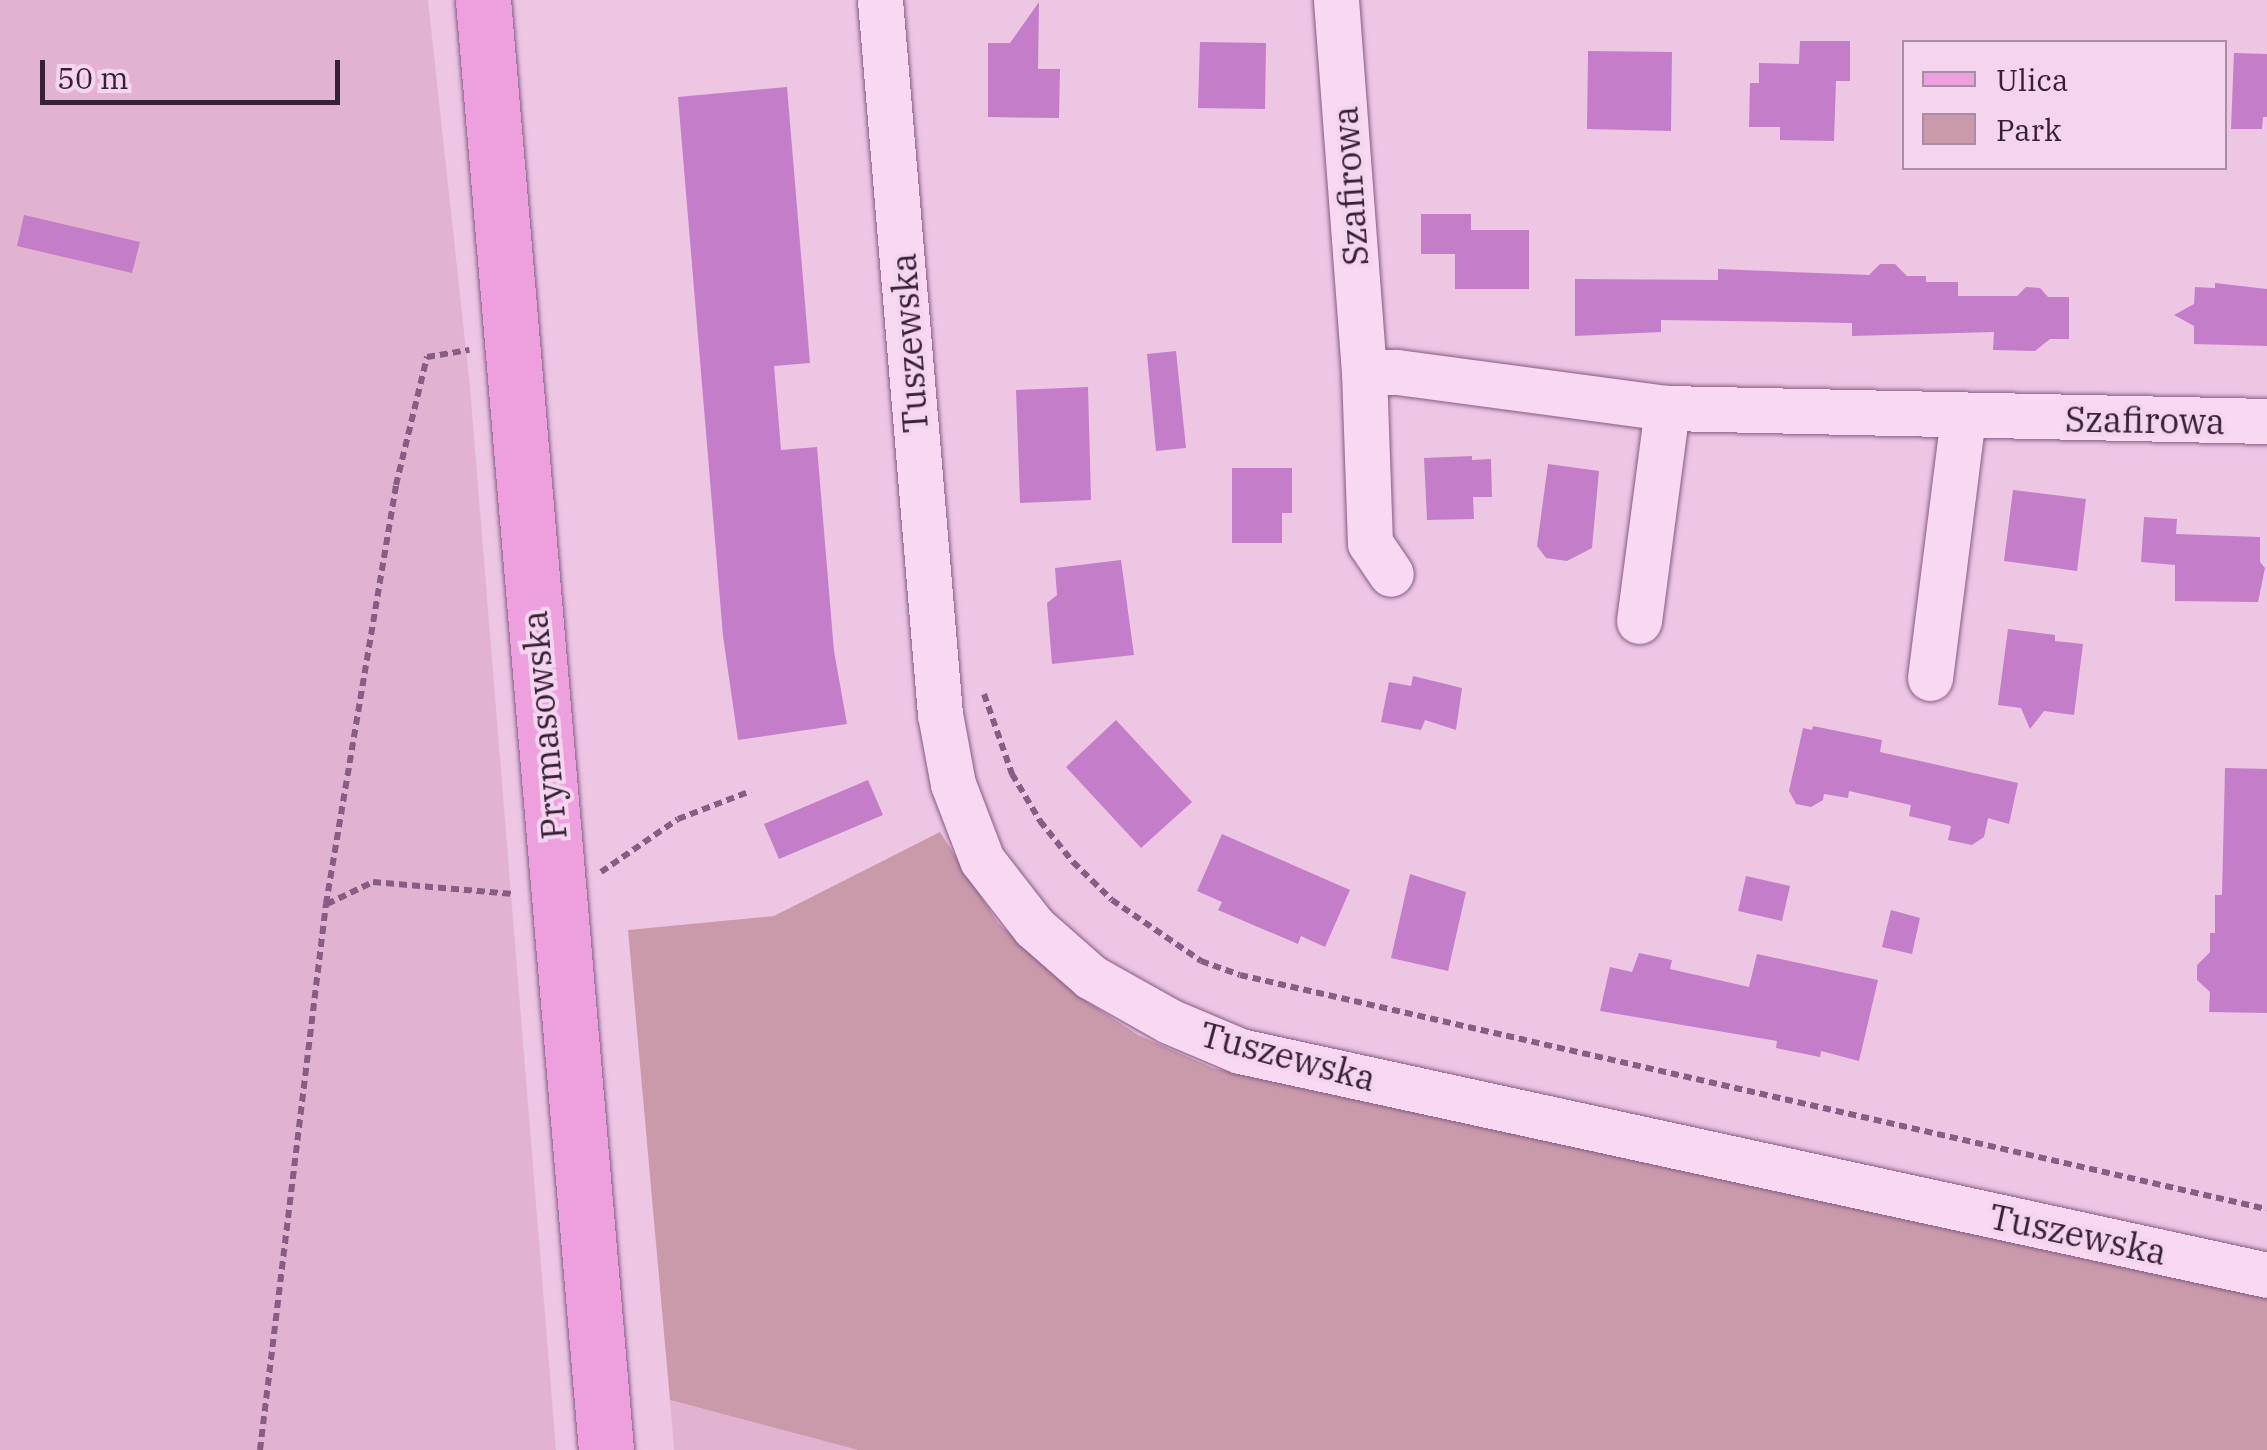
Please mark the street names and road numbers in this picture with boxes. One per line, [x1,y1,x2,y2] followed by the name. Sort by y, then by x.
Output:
[1323,105,1377,267] street label: Szafirowa
[882,252,936,434] street label: Tuszewska
[2065,398,2225,442] street label: Szafirowa
[513,609,575,841] street label: Prymasowska
[1196,1012,1380,1100] street label: Tuszewska
[1986,1195,2170,1273] street label: Tuszewska

